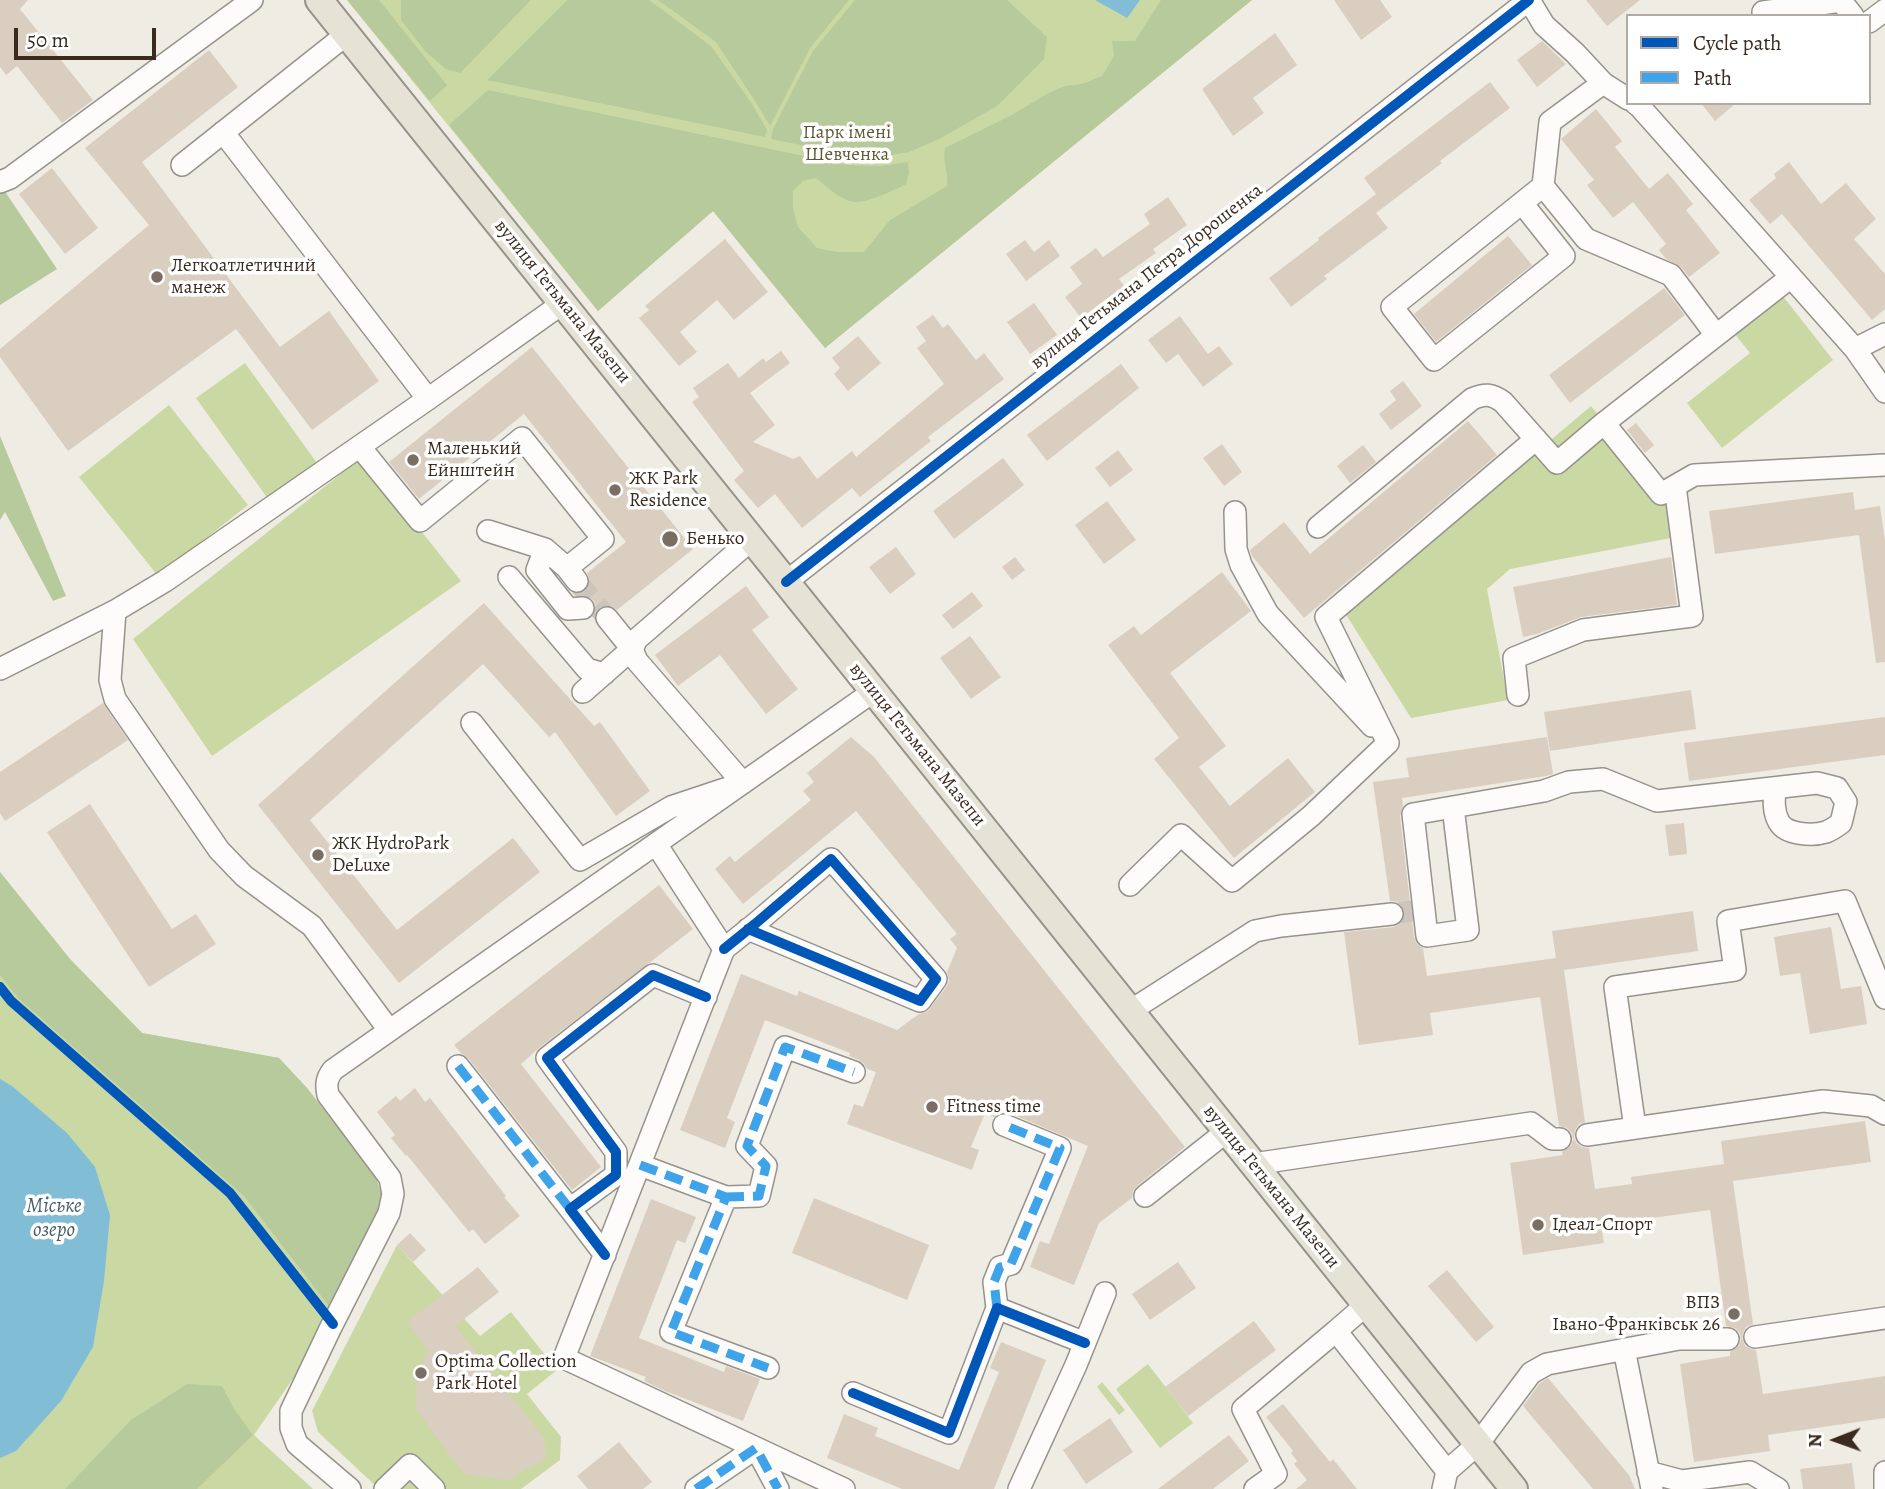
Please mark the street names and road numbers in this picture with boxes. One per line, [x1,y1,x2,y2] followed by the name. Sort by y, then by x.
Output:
[1027,179,1267,375] street label: вулиця Гетьмана Петра Дорошенка
[489,216,635,388] street label: вулиця Гетьмана Мазепи
[844,659,990,831] street label: вулиця Гетьмана Мазепи
[1198,1101,1344,1273] street label: вулиця Гетьмана Мазепи

